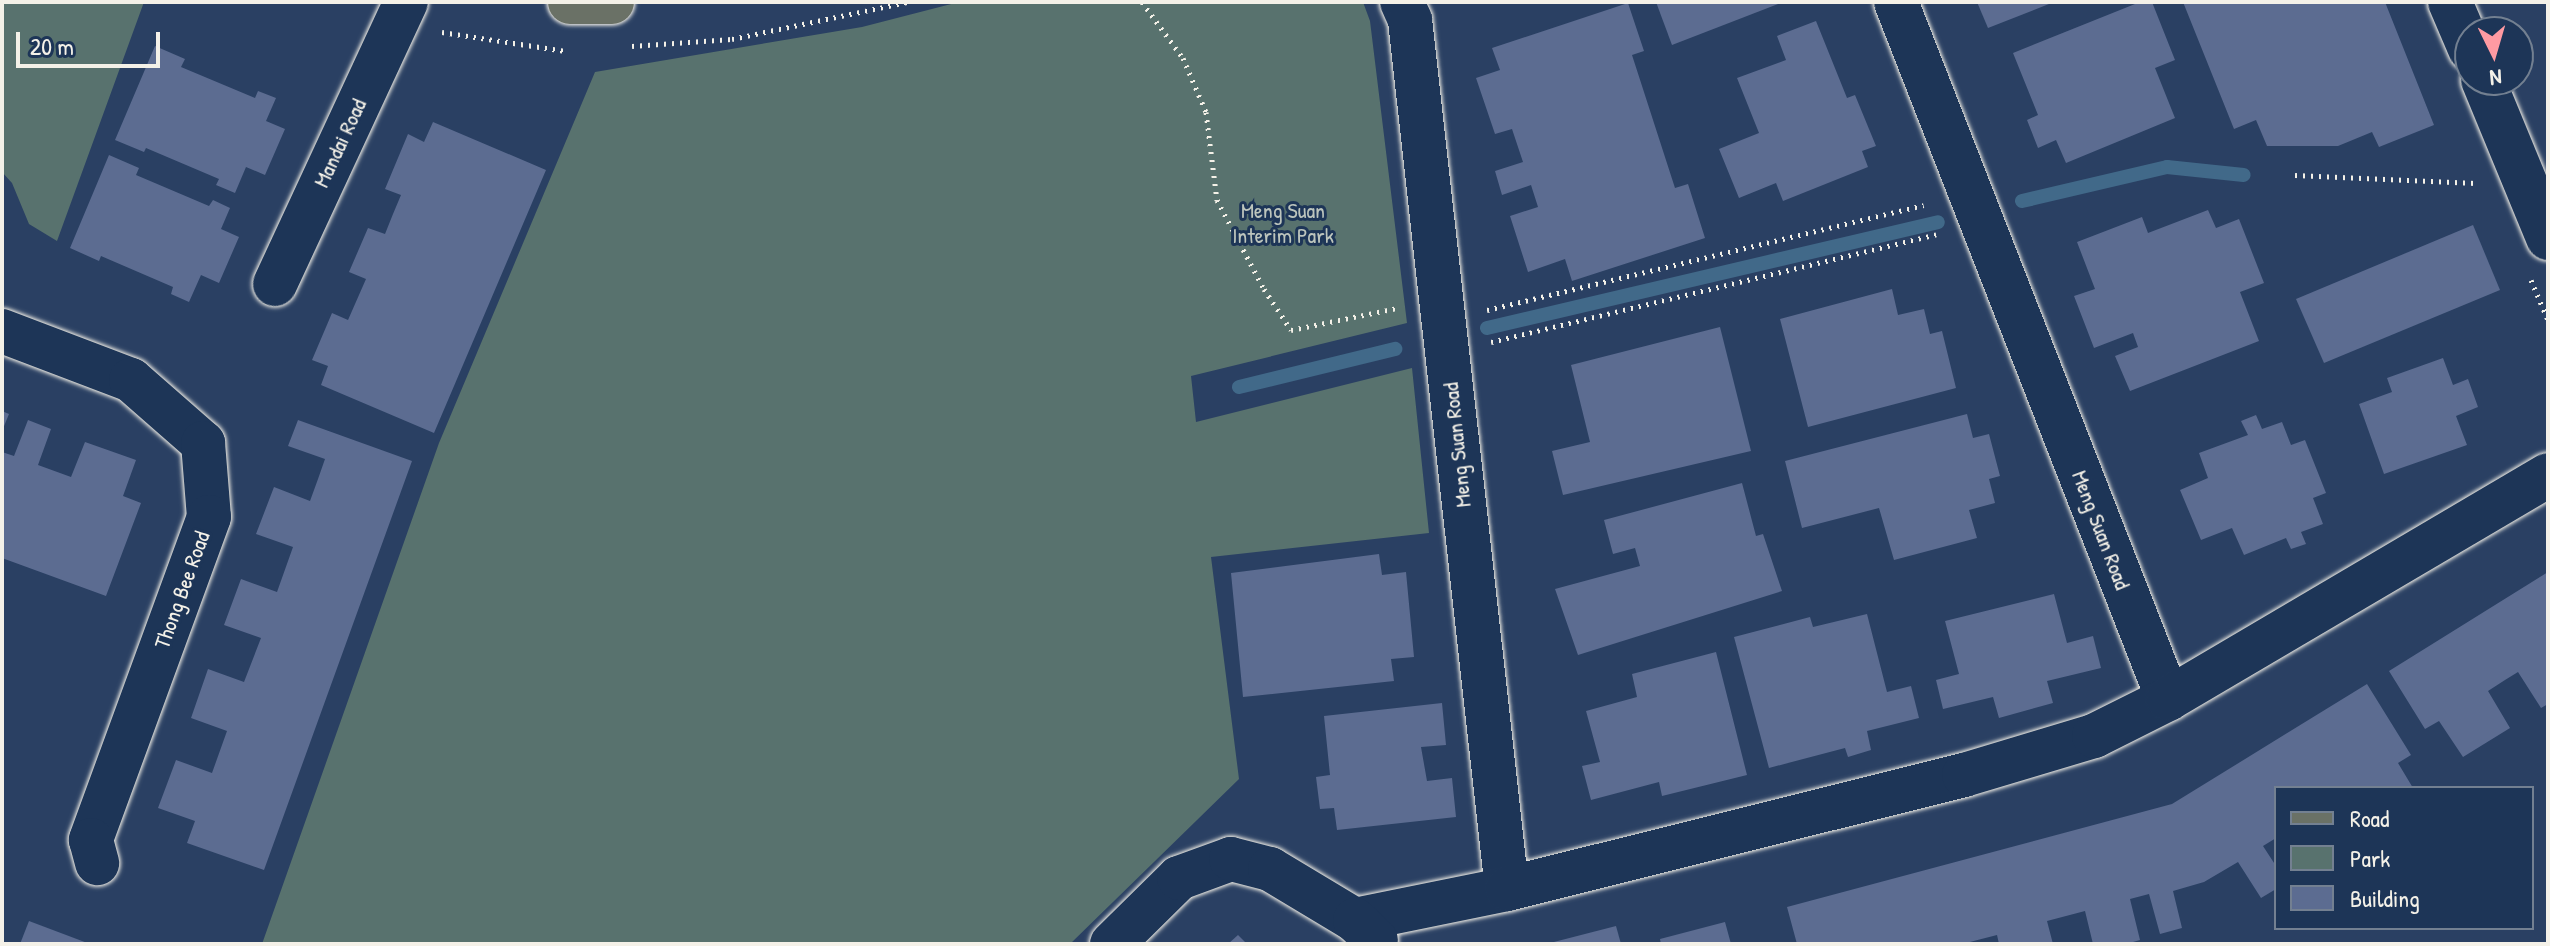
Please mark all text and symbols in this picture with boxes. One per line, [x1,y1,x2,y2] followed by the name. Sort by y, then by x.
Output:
[20,16,164,66] scale bar
[2454,16,2534,96] north arrow
[30,30,74,62] text: 20 m
[2489,62,2503,93] text: N
[308,94,372,192] street label: Mandai Road
[1232,197,1334,248] park label: Meng Suan Interim Park
[1437,381,1477,509] street label: Meng Suan Road
[2066,467,2136,593] street label: Meng Suan Road
[149,528,215,652] street label: Thong Bee Road
[2274,786,2534,930] legend
[2350,802,2389,834] text: Road
[2350,842,2390,874] text: Park
[2350,882,2420,914] text: Building

